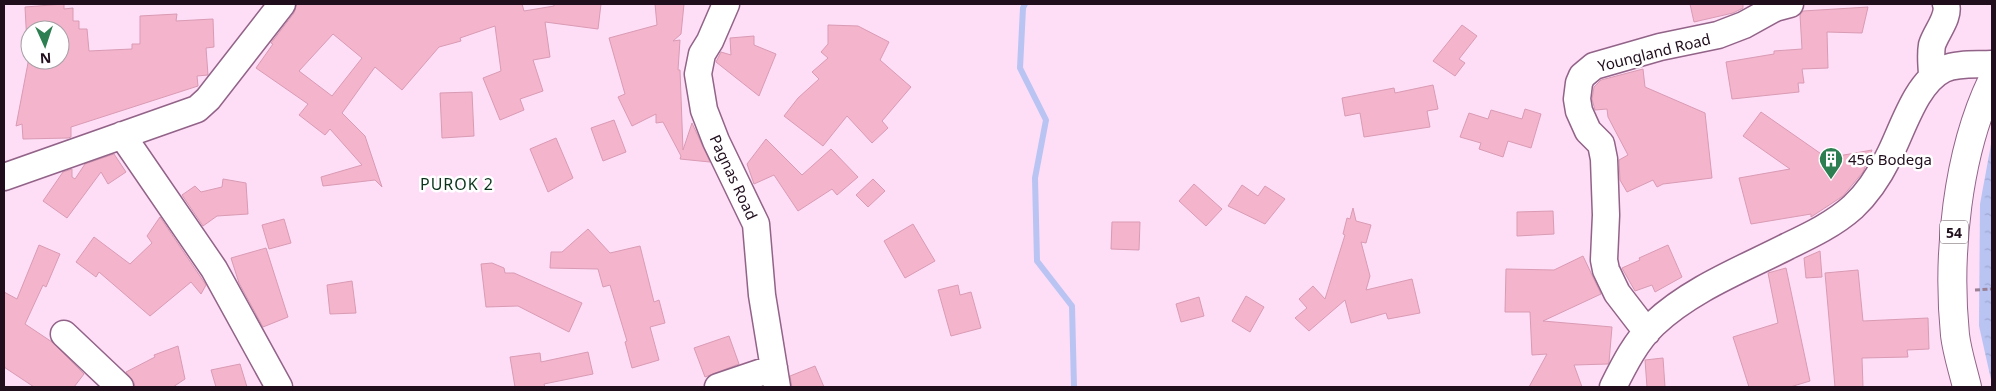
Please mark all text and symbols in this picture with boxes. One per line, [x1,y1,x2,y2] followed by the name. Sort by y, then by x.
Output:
[20,20,70,70] north arrow
[1596,28,1712,76] street label: Youngland Road
[40,49,52,68] text: N
[706,131,762,223] street label: Pagnas Road
[1818,146,1844,180] building icon: 456 Bodega
[1848,149,1932,169] place label: 456 Bodega
[420,173,494,195] district label: PUROK 2
[1940,220,1968,243] road number: 54

